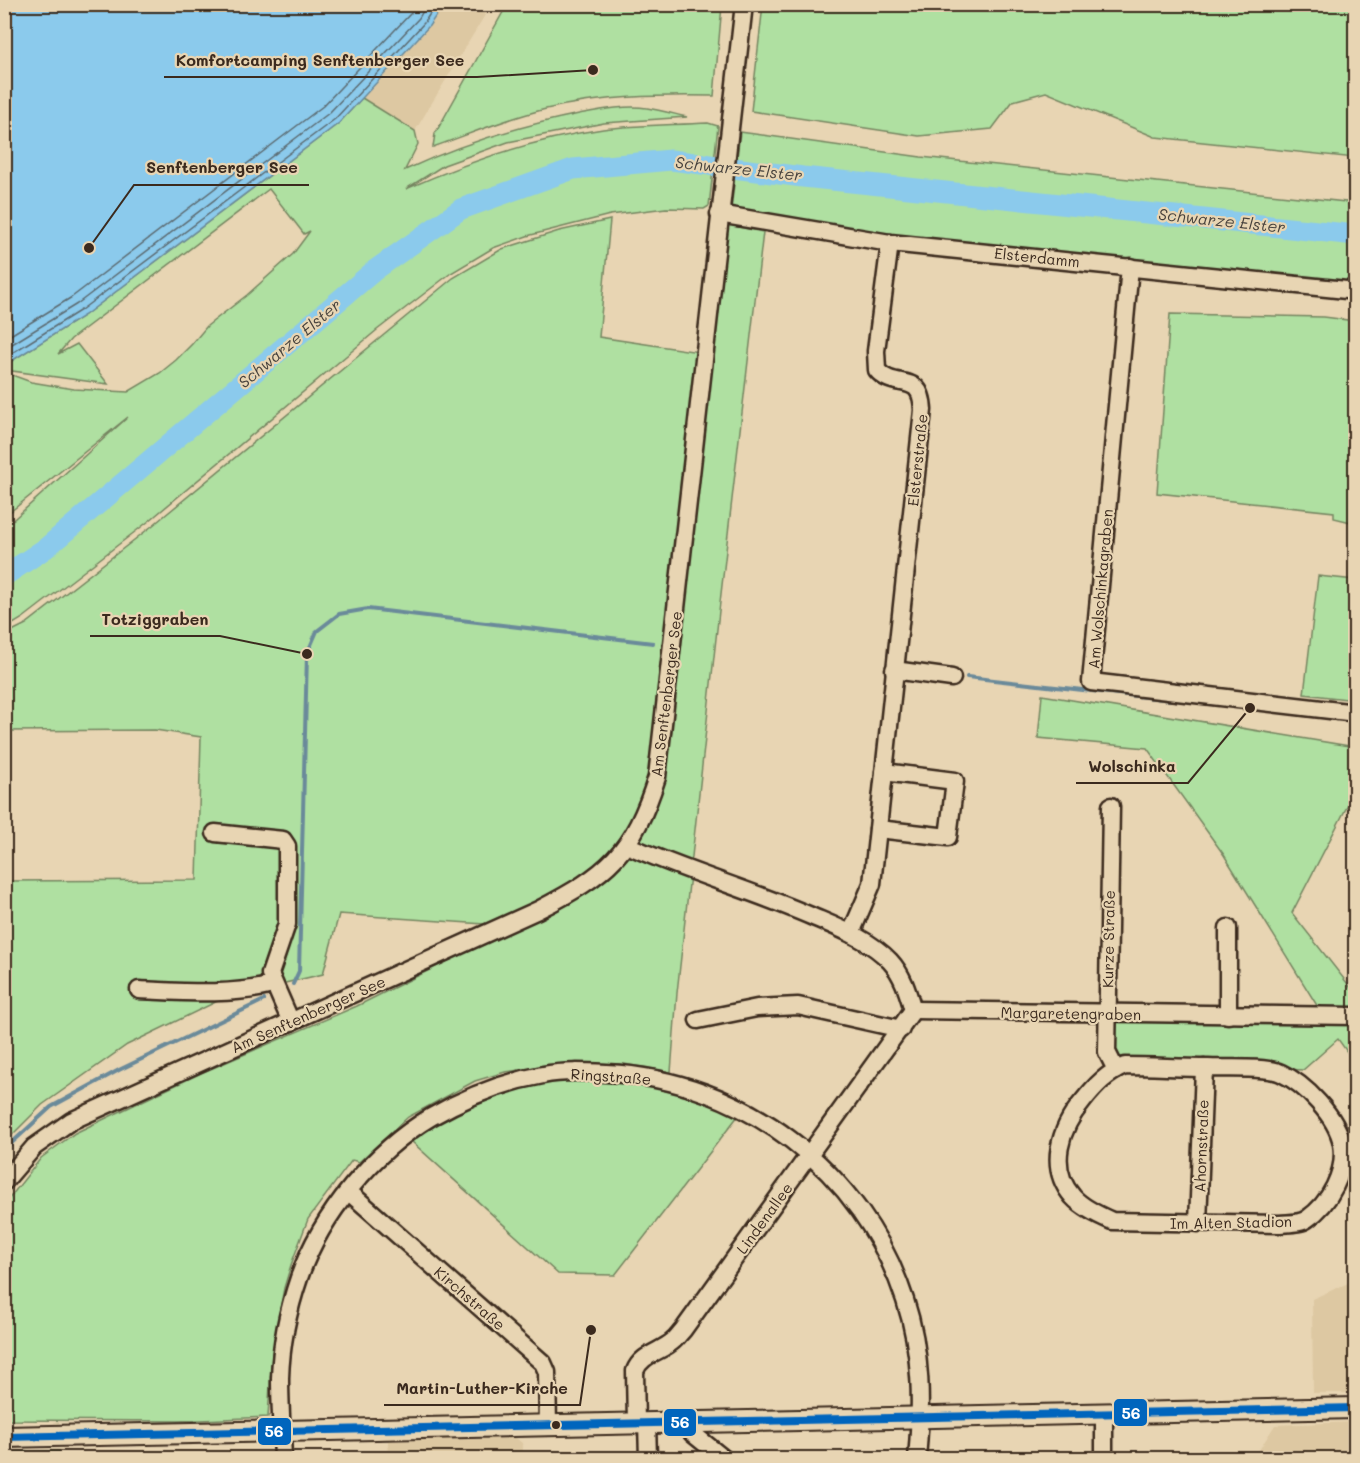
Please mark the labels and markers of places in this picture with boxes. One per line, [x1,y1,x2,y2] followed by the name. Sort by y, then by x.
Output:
[164,43,477,77] callout: Komfortcamping Senftenberger See
[134,151,309,185] callout: Senftenberger See
[90,602,220,636] callout: Totziggraben
[1076,749,1188,783] callout: Wolschinka
[384,1371,580,1405] callout: Martin-Luther-Kirche
[550,1419,562,1431] unlabelled marker

